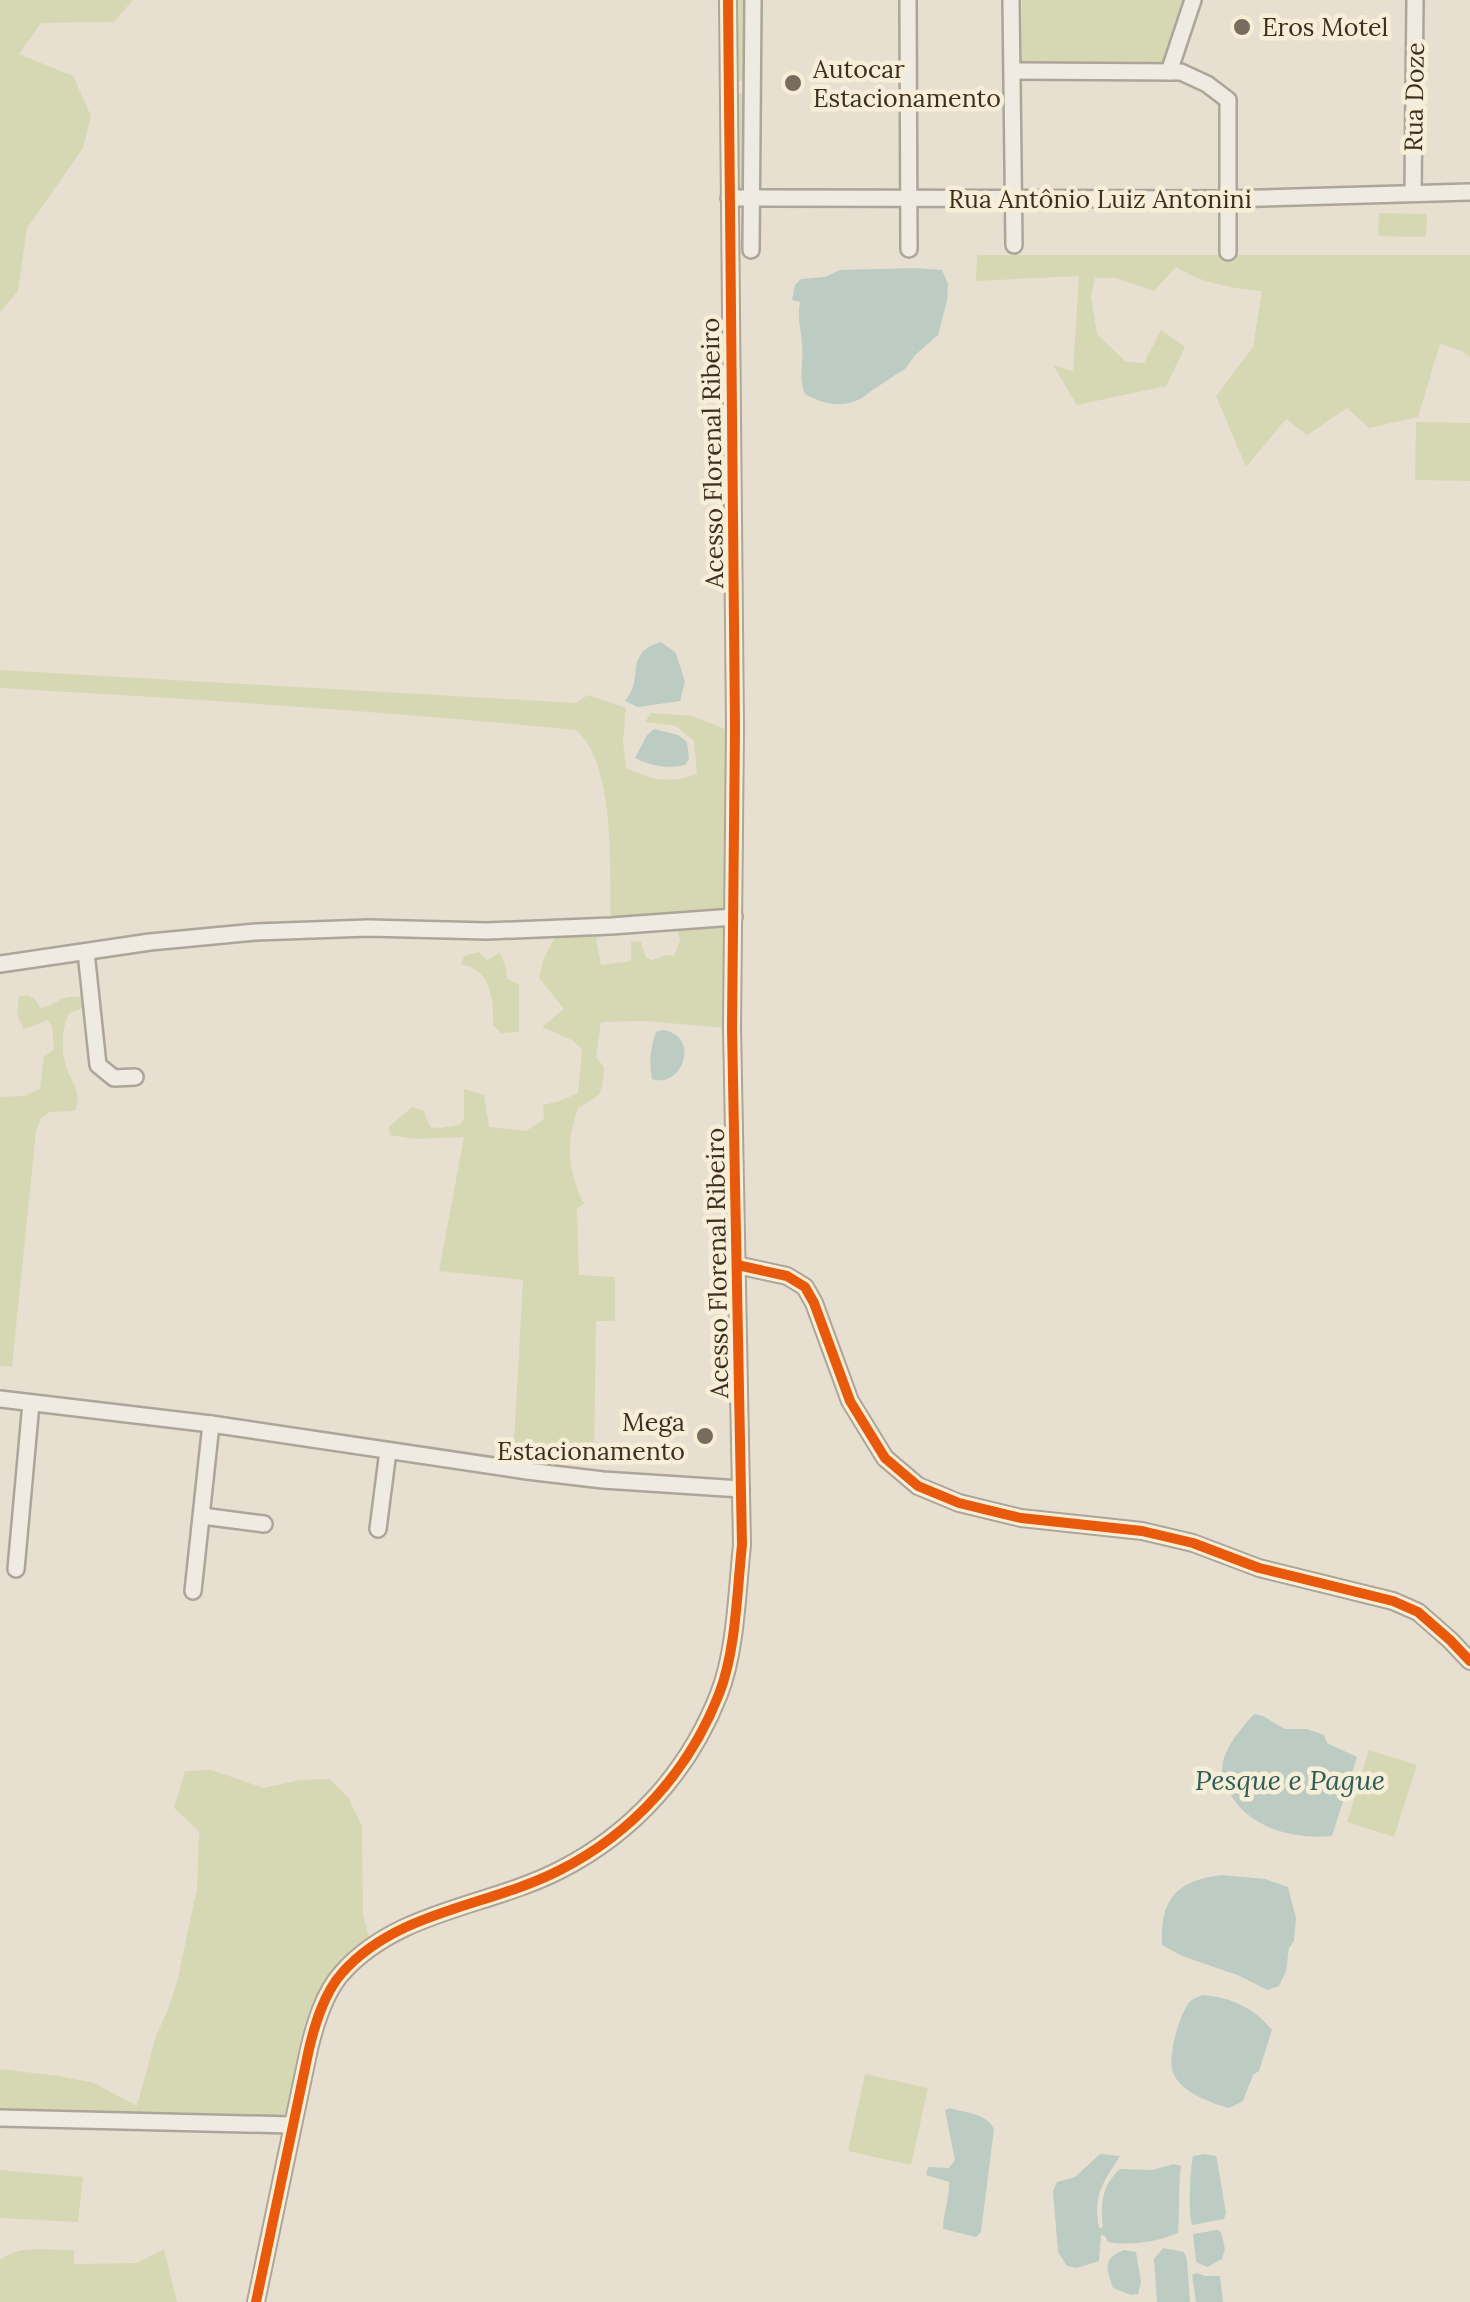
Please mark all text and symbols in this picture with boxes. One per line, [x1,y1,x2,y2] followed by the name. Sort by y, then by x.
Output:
[1262,11,1388,43] place label: Eros Motel
[1231,16,1253,38] marker: Eros Motel
[1397,42,1431,152] street label: Rua Doze
[812,53,1001,114] place label: Autocar Estacionamento
[782,72,804,94] marker: Autocar Estacionamento
[948,183,1252,215] street label: Rua Antônio Luiz Antonini
[694,317,730,590] street label: Acesso Florenal Ribeiro
[699,1127,735,1400] street label: Acesso Florenal Ribeiro
[497,1406,685,1467] place label: Mega Estacionamento
[694,1425,716,1447] marker: Mega Estacionamento
[1195,1762,1385,1798] water label: Pesque e Pague

